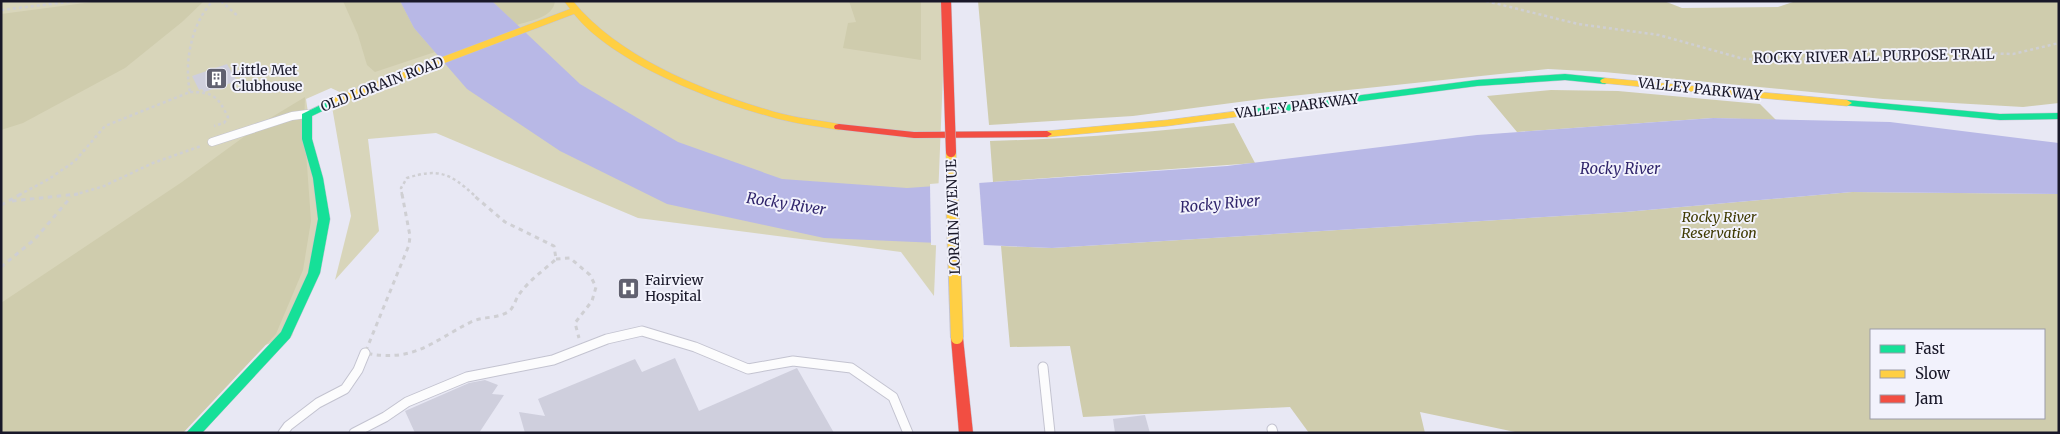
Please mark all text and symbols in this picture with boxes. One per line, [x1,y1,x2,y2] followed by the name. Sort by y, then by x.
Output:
[1753,45,1995,67] street label: ROCKY RIVER ALL PURPOSE TRAIL
[318,52,446,116] street label: OLD LORAIN ROAD
[232,61,302,95] place label: Little Met Clubhouse
[204,66,228,90] building icon: Little Met Clubhouse
[1636,73,1764,105] street label: VALLEY PARKWAY
[1233,89,1361,123] street label: VALLEY PARKWAY
[942,159,964,275] street label: LORAIN AVENUE
[1580,159,1661,178] water label: Rocky River
[745,188,828,219] water label: Rocky River
[1179,190,1262,216] water label: Rocky River
[1681,208,1757,242] park label: Rocky River Reservation
[645,271,704,305] place label: Fairview Hospital
[617,276,641,300] hospital icon: Fairview Hospital
[1870,329,2045,419] legend
[1915,339,1945,358] text: Fast
[1915,364,1950,383] text: Slow
[1914,389,1943,408] text: Jam

